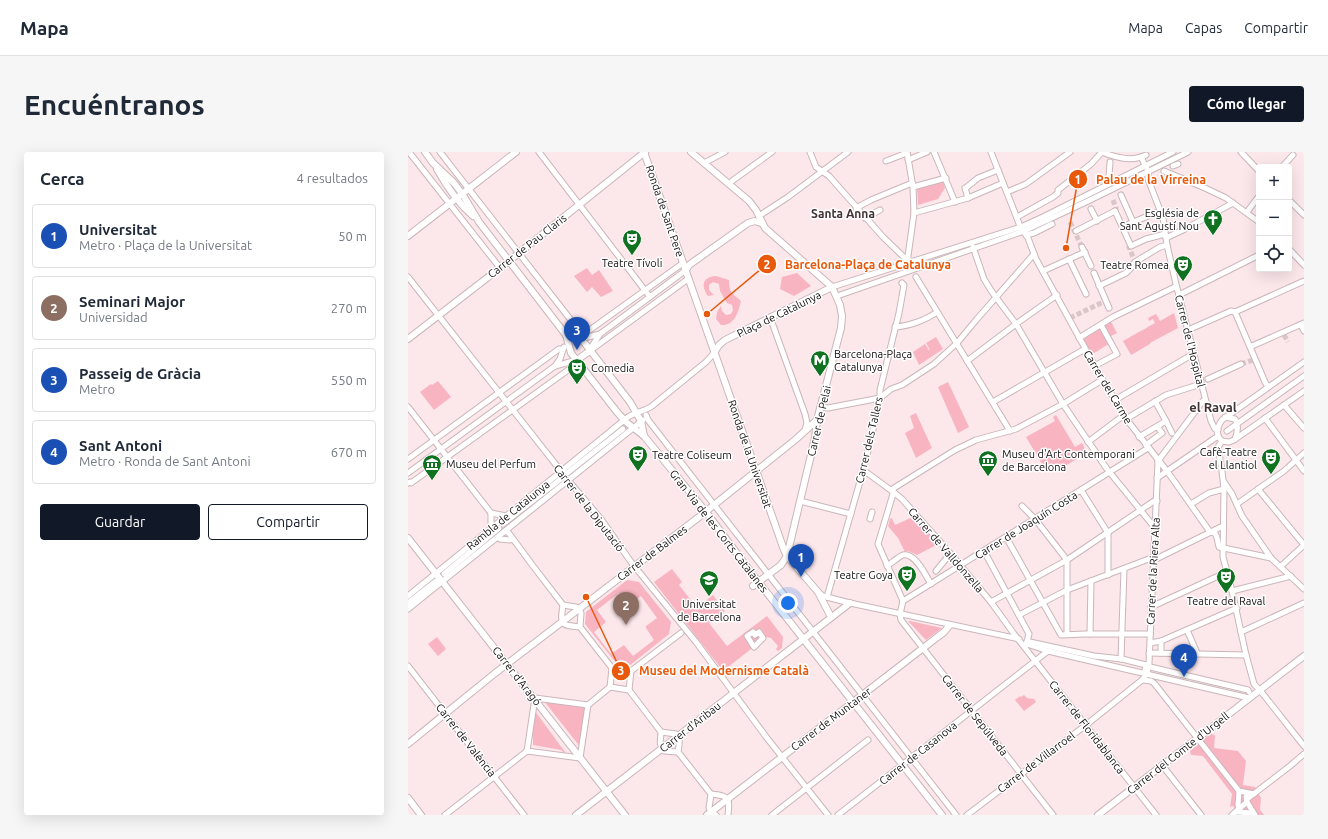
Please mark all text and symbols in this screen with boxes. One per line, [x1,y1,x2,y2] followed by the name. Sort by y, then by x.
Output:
[20,17,69,39] text: Mapa
[1128,20,1163,36] text: Mapa
[1185,20,1222,36] text: Capas
[1244,20,1308,36] text: Compartir
[1189,86,1304,122] button: Cómo llegar
[24,89,205,120] text: Encuéntranos
[644,163,686,259] street label: Ronda de Sant Pere
[1256,164,1292,272] map controls
[1256,164,1292,200] button: +
[1068,167,1214,191] callout: Palau de la Virreina
[40,169,85,188] text: Cerca
[297,171,368,185] text: 4 resultados
[1075,173,1081,186] text: 1
[1096,173,1206,186] text: Palau de la Virreina
[1256,200,1292,236] button: −
[811,207,875,220] district label: Santa Anna
[1120,207,1199,232] place label: Església de Sant Agustí Nou
[1202,208,1224,236] church icon: Església de Sant Agustí Nou
[485,211,569,280] street label: Carrer de Pau Claris
[79,221,157,238] text: Universitat
[621,228,643,256] theatre icon: Teatre Tívoli
[50,229,58,243] text: 1
[338,229,367,243] text: 50 m
[1256,236,1292,272] button: locate
[79,238,252,252] text: Metro · Plaça de la Universitat
[757,252,959,276] callout: Barcelona-Plaça de Catalunya
[1172,254,1194,282] theatre icon: Teatre Romea
[602,257,662,269] place label: Teatre Tívoli
[764,258,771,271] text: 2
[785,258,951,273] text: Barcelona-Plaça de Catalunya
[1100,259,1169,271] place label: Teatre Romea
[735,288,823,340] street label: Plaça de Catalunya
[79,293,185,310] text: Seminari Major
[1173,294,1207,389] street label: Carrer de l'Hospital
[50,301,58,315] text: 2
[331,301,367,315] text: 270 m
[79,310,148,324] text: Universidad
[564,317,590,350] pin: 3
[834,348,912,373] place label: Barcelona-Plaça Catalunya
[1081,348,1135,426] street label: Carrer del Carme
[809,349,831,377] metro station icon: Barcelona-Plaça Catalunya
[566,357,588,385] theatre icon: Comedia
[591,362,635,374] place label: Comedia
[79,365,201,382] text: Passeig de Gràcia
[50,373,58,387] text: 3
[331,373,367,387] text: 550 m
[79,382,115,396] text: Metro
[805,384,833,458] street label: Carrer de Pelai
[853,395,885,484] street label: Carrer dels Tallers
[726,398,774,510] street label: Ronda de la Universitat
[1189,400,1237,414] district label: el Raval
[79,437,162,454] text: Sant Antoni
[627,444,649,472] theatre icon: Teatre Coliseum
[50,445,58,459] text: 4
[331,445,367,459] text: 670 m
[1200,446,1257,471] place label: Cafè-Teatre el Llantiol
[1260,447,1282,475] theatre icon: Cafè-Teatre el Llantiol
[1002,448,1135,473] place label: Museu d'Art Contemporani de Barcelona
[652,449,732,461] place label: Teatre Coliseum
[977,449,999,477] museum icon: Museu d'Art Contemporani de Barcelona
[421,453,443,481] museum icon: Museu del Perfum
[79,454,251,468] text: Metro · Ronda de Sant Antoni
[446,458,536,470] place label: Museu del Perfum
[551,462,627,554] street label: Carrer de la Diputació
[667,467,771,595] street label: Gran Via de les Corts Catalanes
[464,478,552,552] street label: Rambla de Catalunya
[973,489,1079,561] street label: Carrer de Joaquín Costa
[40,504,200,540] button: Guardar
[208,504,368,540] button: Compartir
[906,505,986,595] street label: Carrer de Valldonzella
[1144,517,1162,625] street label: Carrer de la Riera Alta
[615,523,689,583] street label: Carrer de Balmes
[788,544,814,577] pin: 1
[896,564,918,592] theatre icon: Teatre Goya
[1215,566,1237,594] theatre icon: Teatre del Raval
[698,569,720,597] school or university icon: Universitat de Barcelona
[834,569,893,581] place label: Teatre Goya
[613,592,639,625] pin: 2
[778,593,798,613] your location
[1187,595,1265,607] place label: Teatre del Raval
[677,598,741,623] place label: Universitat de Barcelona
[490,644,544,708] street label: Carrer d'Aragó
[1171,644,1197,677] pin: 4
[611,659,817,683] callout: Museu del Modernisme Català
[618,664,624,677] text: 3
[639,664,809,677] text: Museu del Modernisme Català
[940,672,1010,758] street label: Carrer de Sepúlveda
[1047,678,1127,776] street label: Carrer de Floridablanca
[789,684,874,753] street label: Carrer de Muntaner
[657,699,723,755] street label: Carrer d'Aribau
[434,701,498,779] street label: Carrer de València
[1125,709,1231,796] street label: Carrer del Comte d'Urgell
[877,719,959,787] street label: Carrer de Casanova
[995,729,1077,795] street label: Carrer de Villarroel

